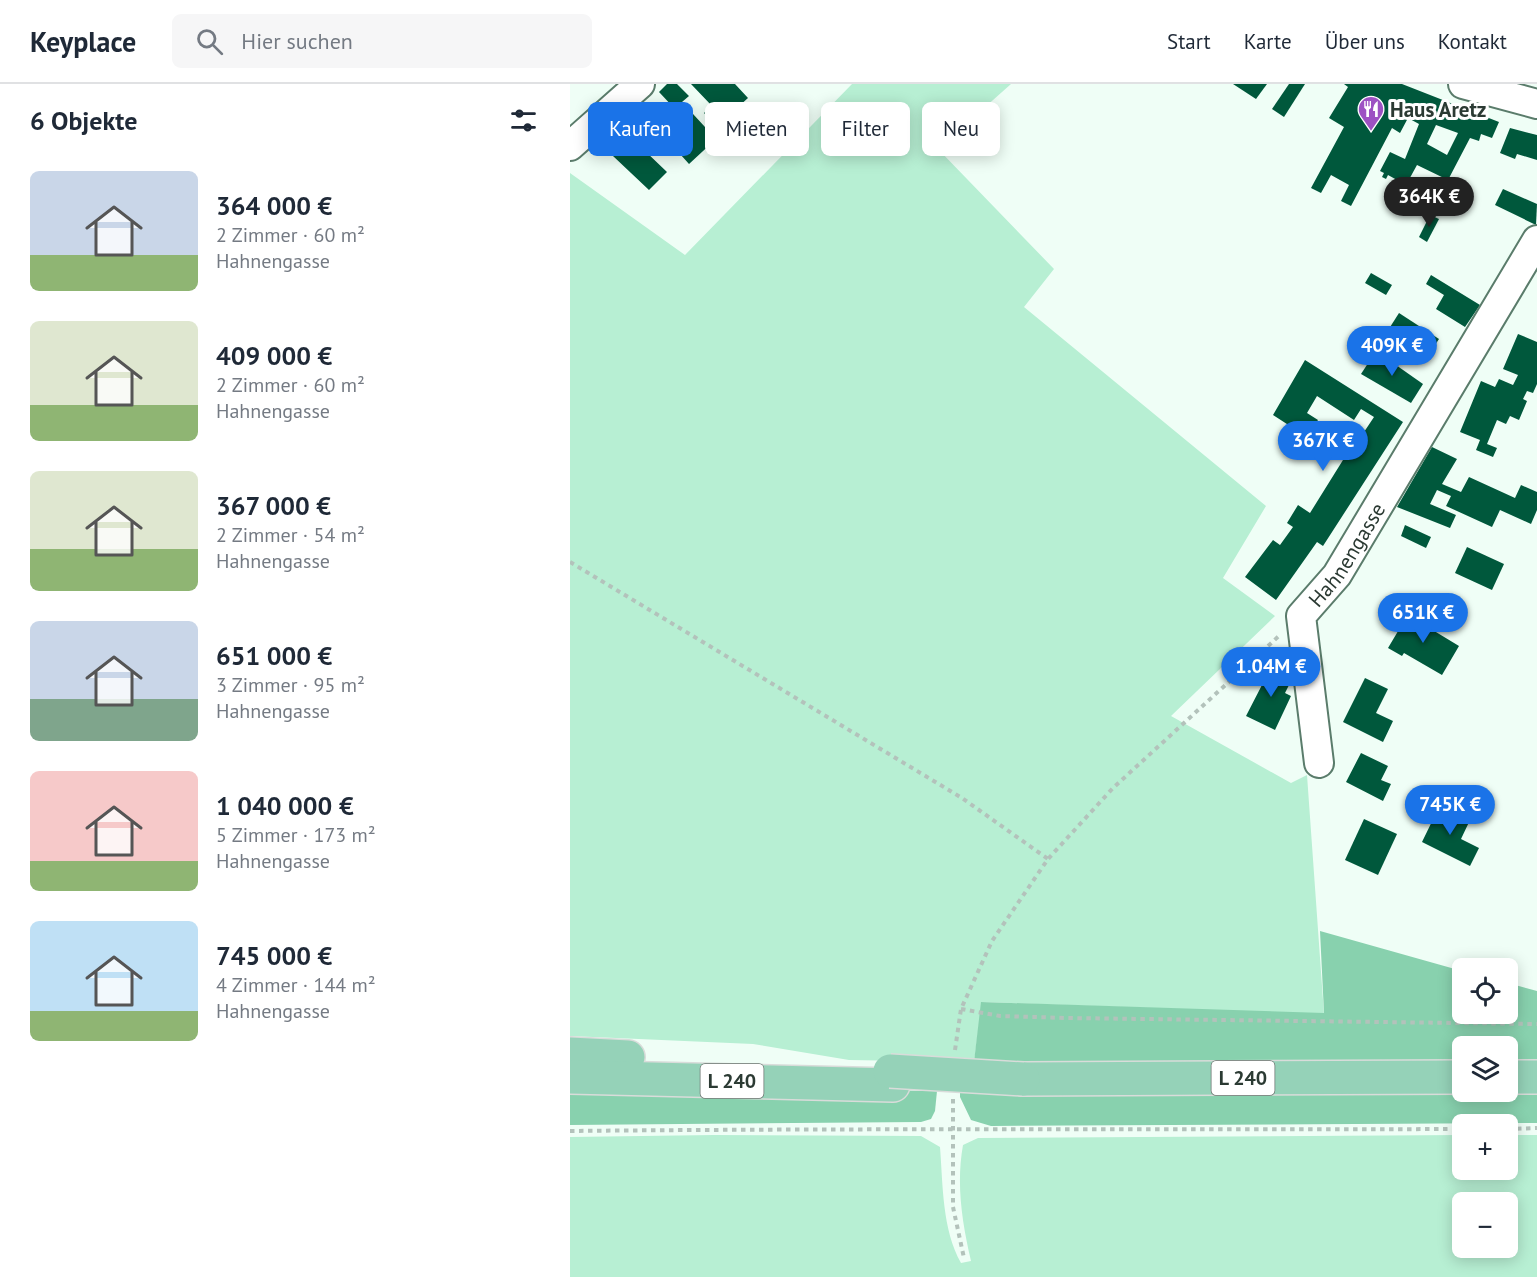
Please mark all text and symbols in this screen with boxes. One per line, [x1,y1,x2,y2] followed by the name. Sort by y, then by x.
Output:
[172,14,592,68] search box
[30,23,136,60] text: Keyplace
[193,25,226,58] icon: search
[241,27,353,55] text: Hier suchen
[1167,28,1211,55] text: Start
[1244,28,1292,55] text: Karte
[1325,28,1405,55] text: Über uns
[1438,28,1507,55] text: Kontakt
[1356,94,1386,132] restaurant icon: Haus Aretz
[1390,96,1486,123] place label: Haus Aretz
[588,102,693,156] chip: Kaufen
[705,102,809,156] chip: Mieten
[821,102,910,156] chip: Filter
[922,102,1000,156] chip: Neu
[30,104,137,137] text: 6 Objekte
[507,104,540,137] icon: filters
[1380,177,1478,228] pin: 364K €
[1398,183,1460,209] text: 364K €
[216,189,332,222] text: 364 000 €
[78,195,150,267] icon: home
[216,222,365,248] text: 2 Zimmer · 60 m²
[216,248,330,274] text: Hahnengasse
[1343,326,1441,377] pin: 409K €
[1361,332,1423,358] text: 409K €
[216,339,332,372] text: 409 000 €
[78,345,150,417] icon: home
[216,372,365,398] text: 2 Zimmer · 60 m²
[216,398,330,424] text: Hahnengasse
[1274,421,1372,472] pin: 367K €
[1292,427,1354,453] text: 367K €
[216,489,331,522] text: 367 000 €
[78,495,150,567] icon: home
[1302,497,1391,612] street label: Hahnengasse
[216,522,365,548] text: 2 Zimmer · 54 m²
[216,548,330,574] text: Hahnengasse
[1374,593,1472,644] pin: 651K €
[1392,599,1454,625] text: 651K €
[216,639,332,672] text: 651 000 €
[78,645,150,717] icon: home
[1216,647,1326,698] pin: 1.04M €
[1235,653,1307,679] text: 1.04M €
[216,672,365,698] text: 3 Zimmer · 95 m²
[216,698,330,724] text: Hahnengasse
[1401,785,1499,836] pin: 745K €
[216,789,354,822] text: 1 040 000 €
[1419,791,1481,817] text: 745K €
[78,795,150,867] icon: home
[216,822,376,848] text: 5 Zimmer · 173 m²
[216,848,330,874] text: Hahnengasse
[216,939,332,972] text: 745 000 €
[78,945,150,1017] icon: home
[1452,958,1518,1258] map controls
[1452,958,1518,1024] button: locate
[216,972,376,998] text: 4 Zimmer · 144 m²
[216,998,330,1024] text: Hahnengasse
[1452,1036,1518,1102] button: layers
[1212,1061,1274,1095] road number: L 240
[700,1064,764,1098] road number: L 240
[1452,1114,1518,1180] button: +
[1452,1192,1518,1258] button: −

